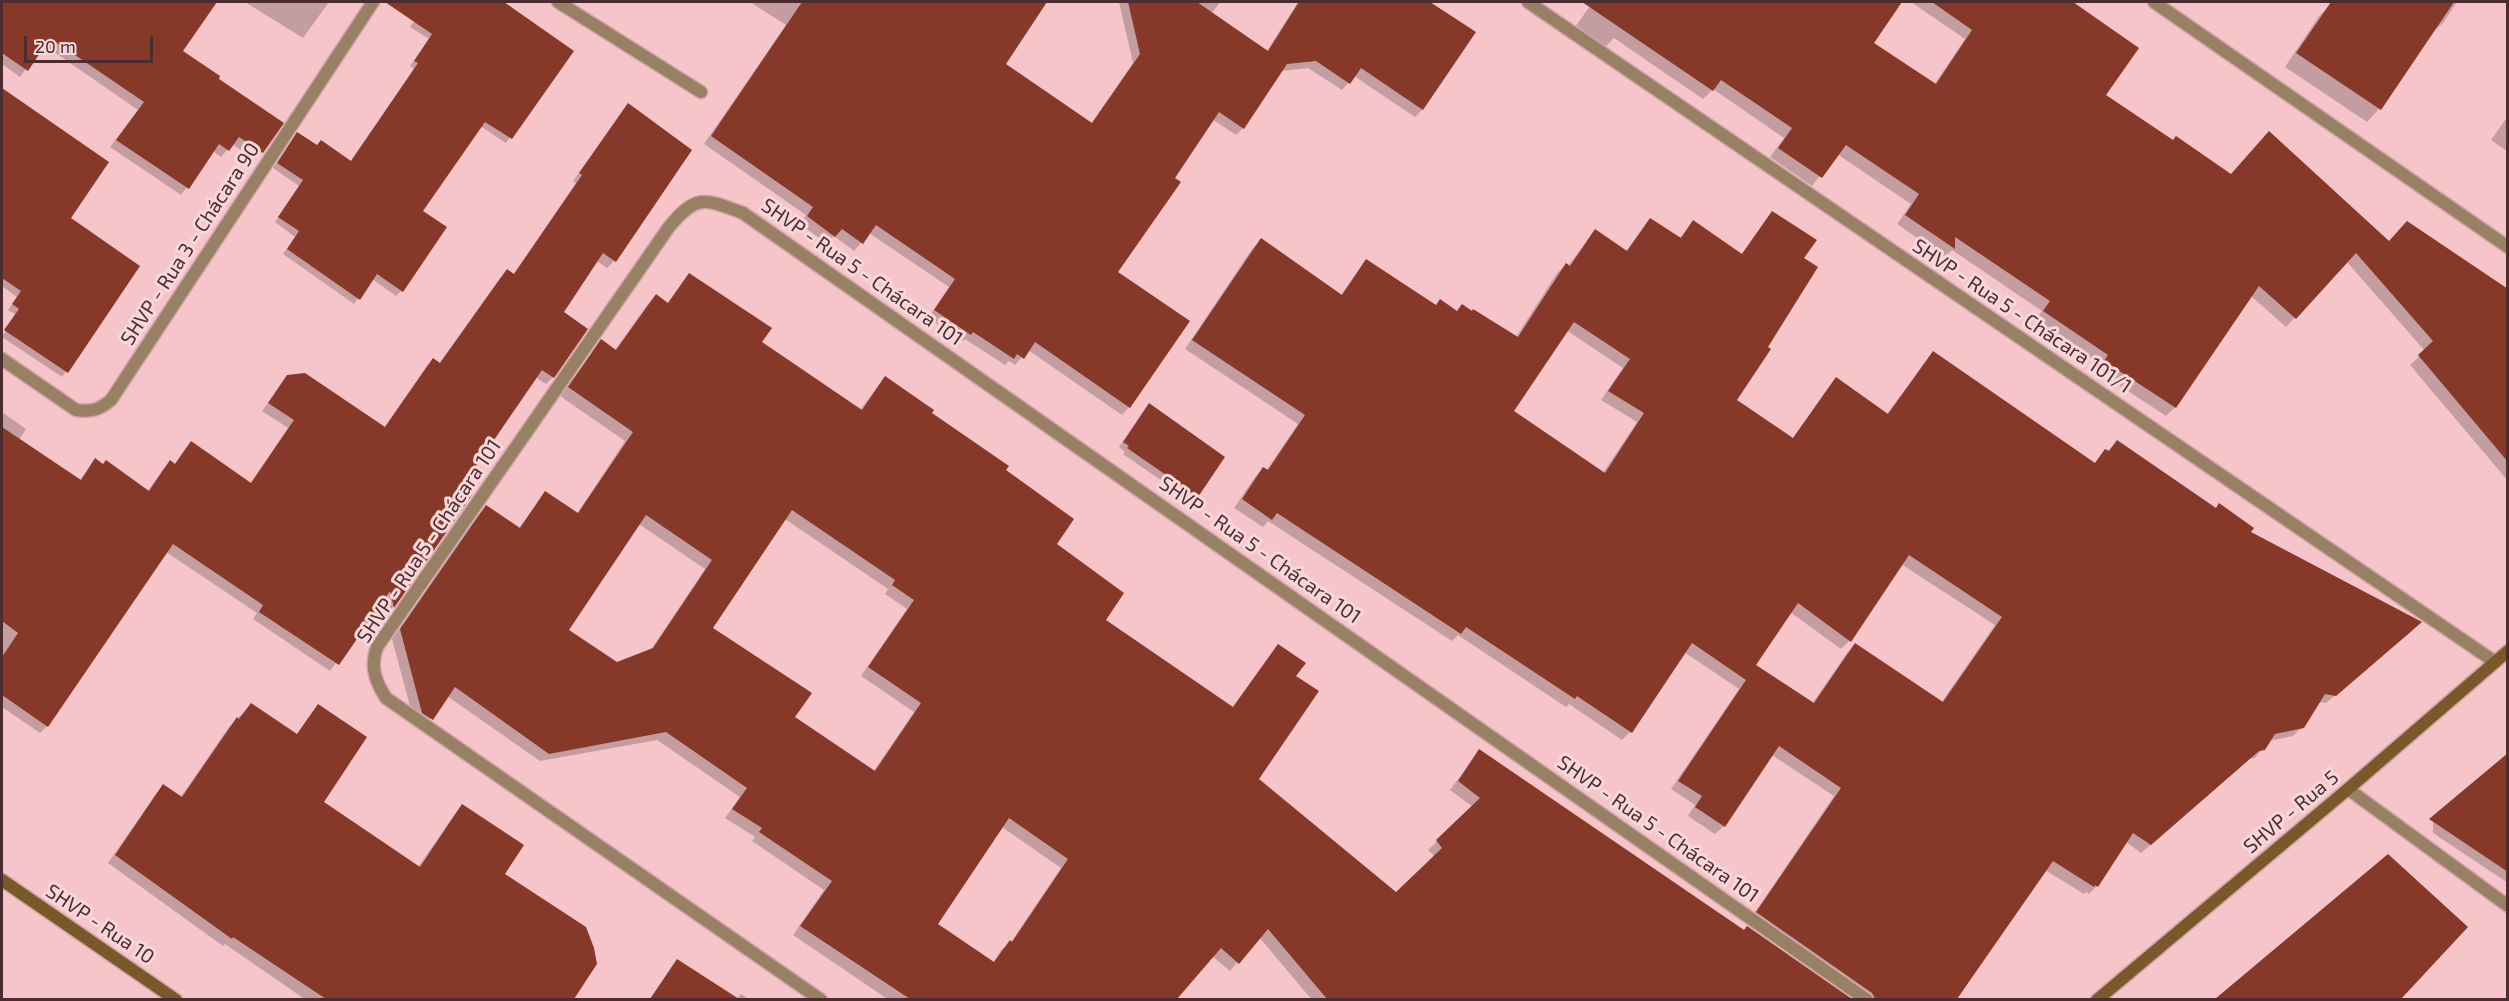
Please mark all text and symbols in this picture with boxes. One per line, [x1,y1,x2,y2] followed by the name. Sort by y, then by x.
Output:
[27,24,156,62] scale bar
[35,35,76,57] text: 20 m
[116,138,264,350] street label: SHVP - Rua 3 - Chácara 90
[757,193,967,351] street label: SHVP - Rua 5 - Chácara 101
[1908,234,2136,398] street label: SHVP - Rua 5 - Chácara 101/1
[352,435,506,647] street label: SHVP - Rua 5 - Chácara 101
[1155,471,1365,629] street label: SHVP - Rua 5 - Chácara 101
[1553,750,1763,908] street label: SHVP - Rua 5 - Chácara 101
[2239,765,2343,859] street label: SHVP - Rua 5
[41,879,159,969] street label: SHVP - Rua 10

